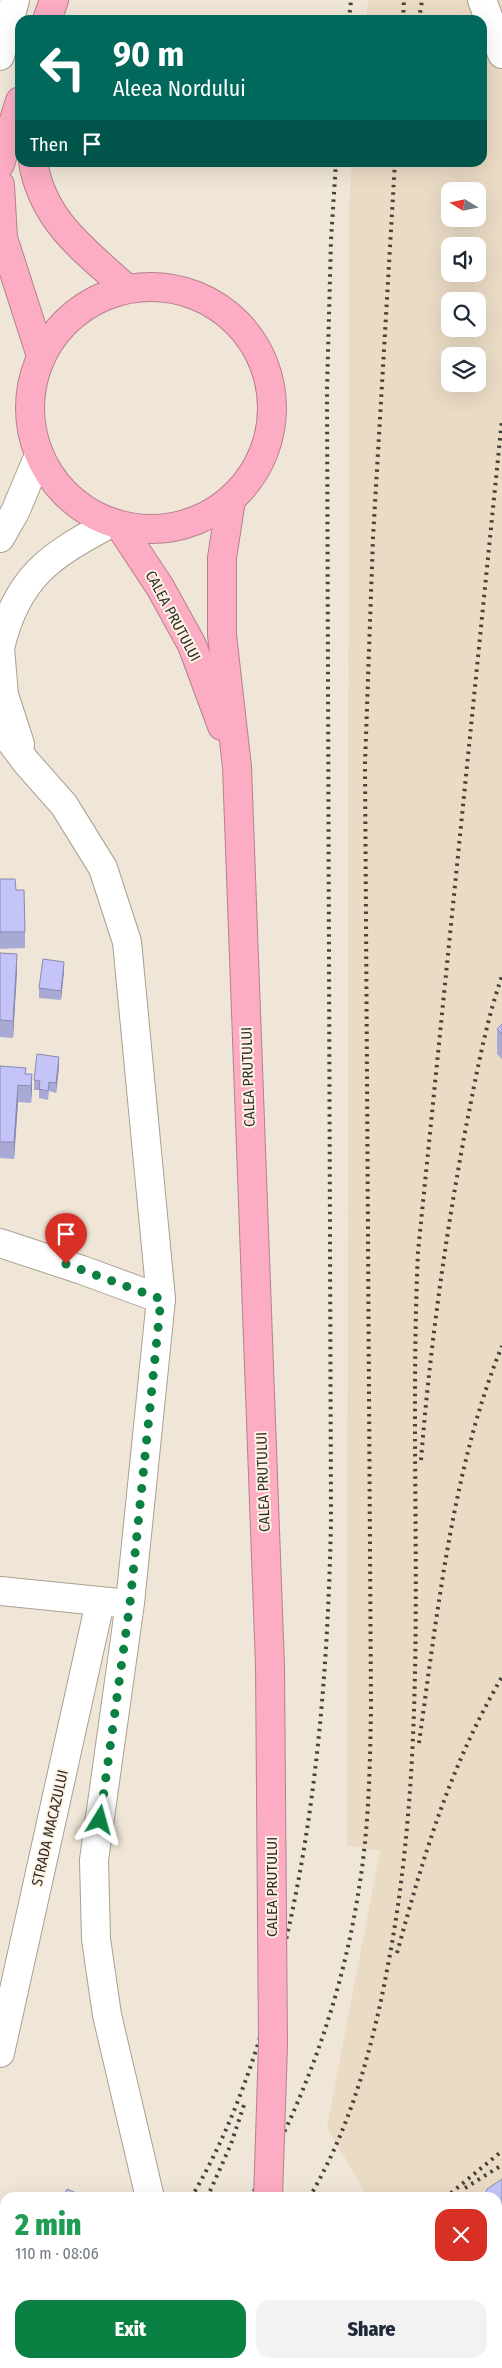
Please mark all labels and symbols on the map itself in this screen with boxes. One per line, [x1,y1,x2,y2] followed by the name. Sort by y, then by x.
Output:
[441,182,486,228] north arrow
[142,568,204,664] street label: CALEA PRUTULUI
[237,1027,259,1127] street label: CALEA PRUTULUI
[45,1213,87,1264] pin
[252,1432,274,1532] street label: CALEA PRUTULUI
[28,1768,72,1888] street label: STRADA MACAZULUI
[73,1793,125,1845] position arrow
[263,1837,281,1937] street label: CALEA PRUTULUI

